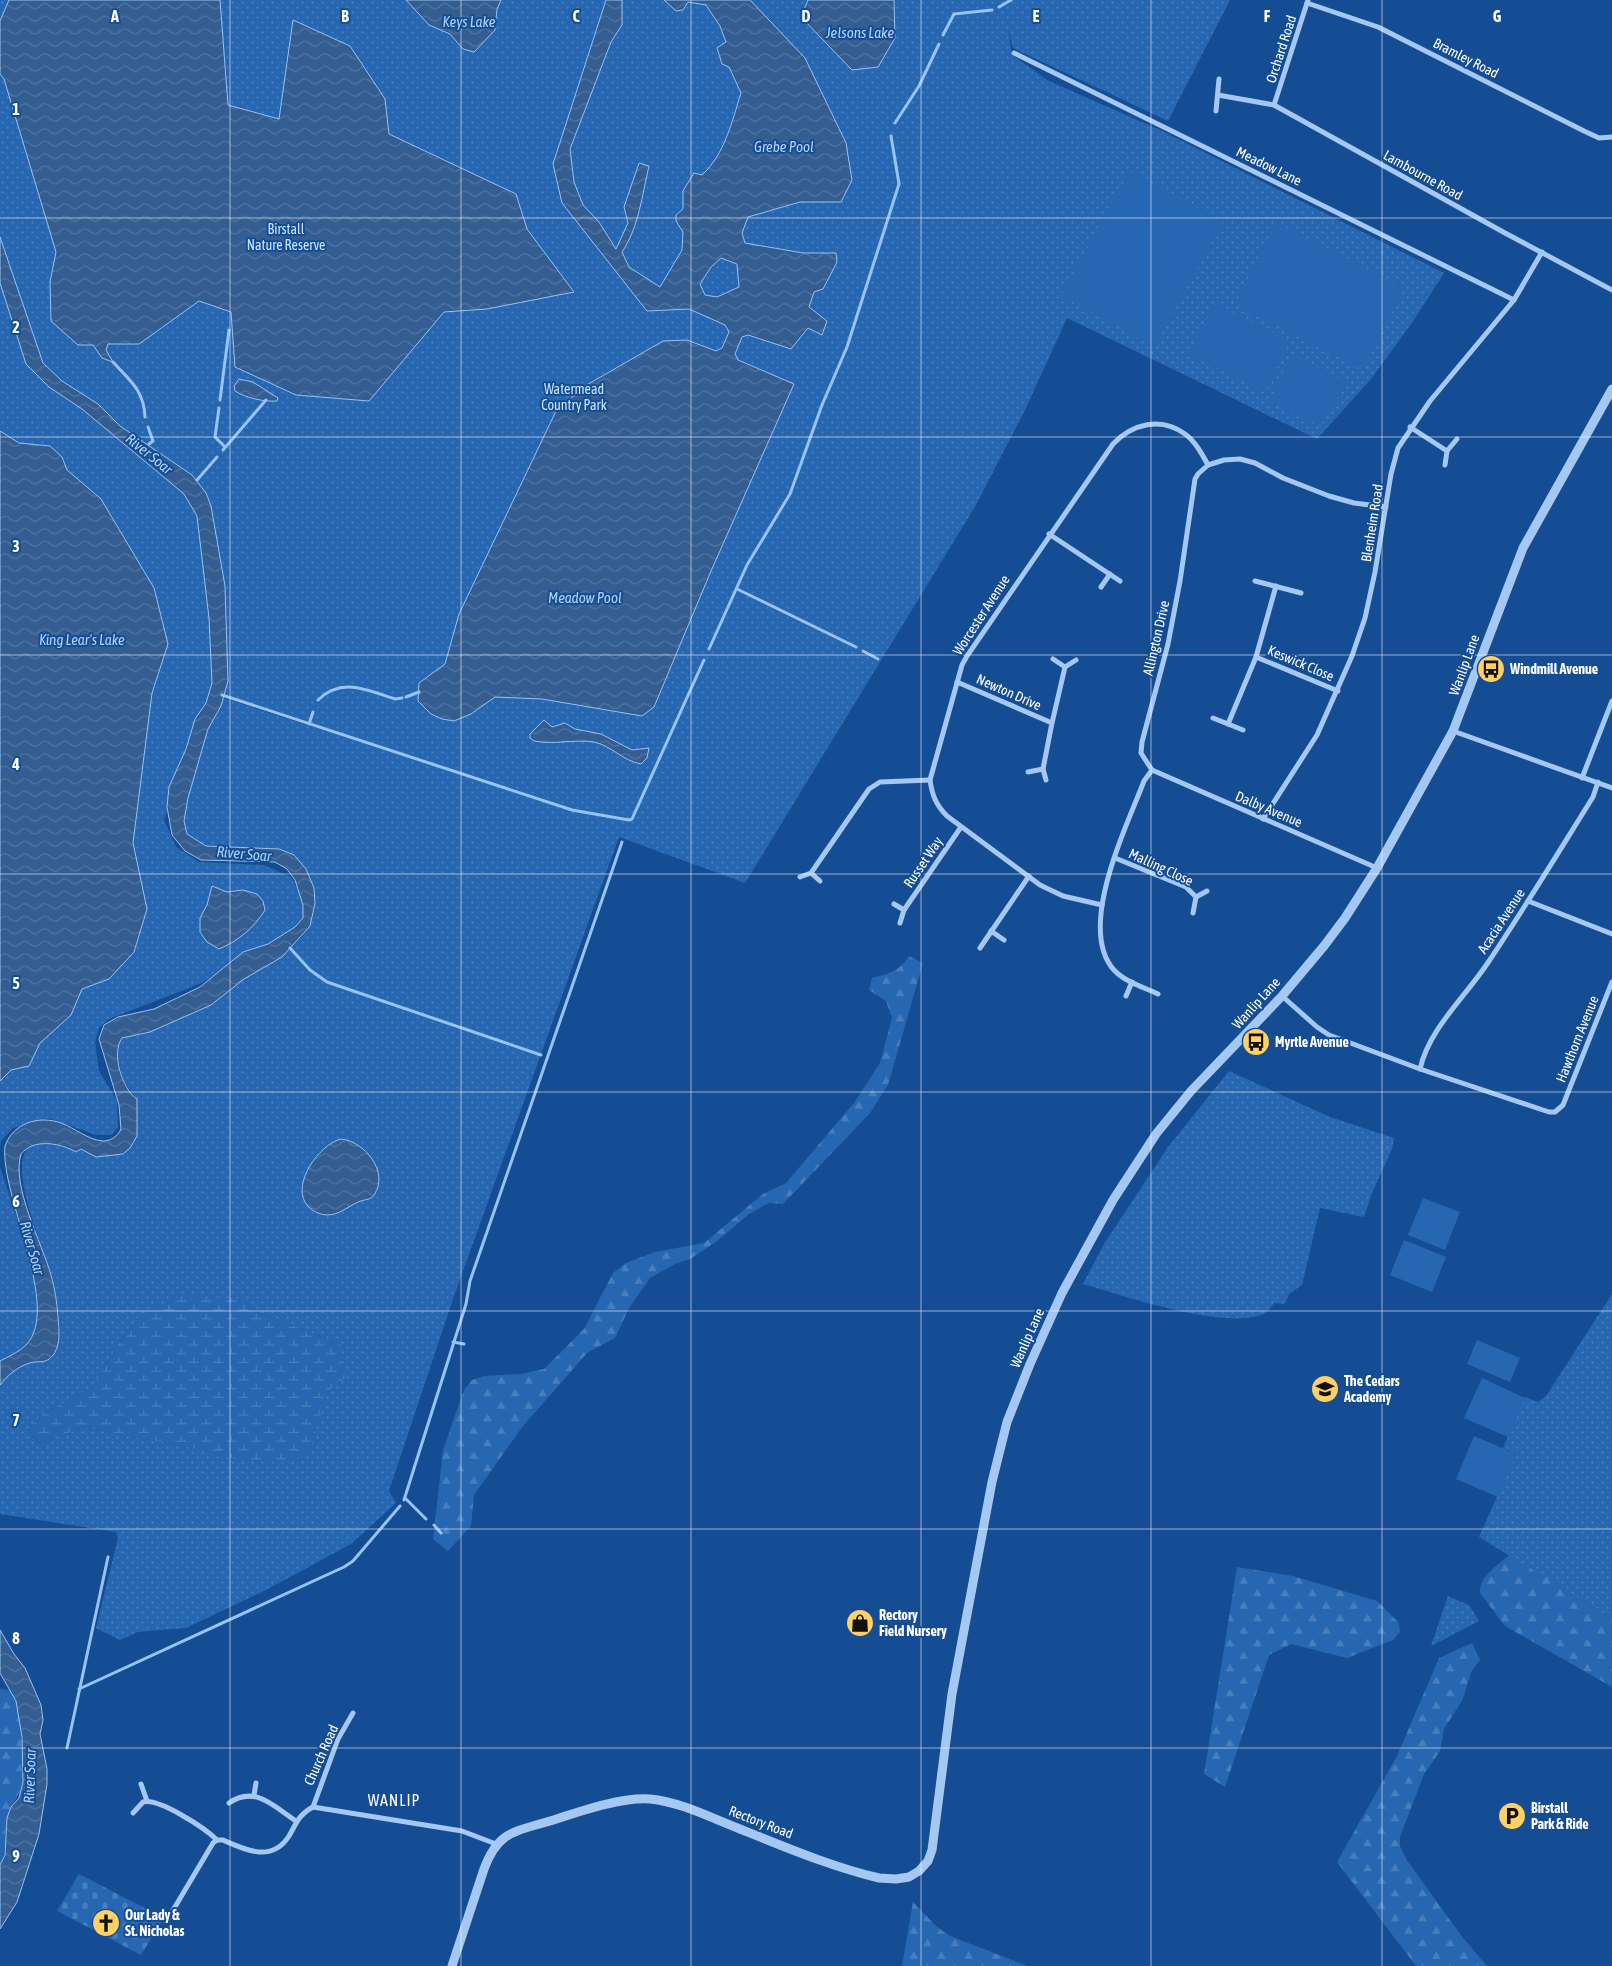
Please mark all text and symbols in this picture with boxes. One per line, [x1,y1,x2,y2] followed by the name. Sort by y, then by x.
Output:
[110,7,119,25] text: A
[341,7,349,25] text: B
[572,7,580,25] text: C
[802,7,811,25] text: D
[1033,7,1040,25] text: E
[1264,7,1271,25] text: F
[1493,7,1502,25] text: G
[442,13,496,30] water label: Keys Lake
[1263,13,1299,85] street label: Orchard Road
[825,24,894,41] water label: Jelsons Lake
[1431,35,1501,81] street label: Bramley Road
[12,100,20,118] text: 1
[754,138,814,155] water label: Grebe Pool
[1234,143,1304,189] street label: Meadow Lane
[1381,147,1465,203] street label: Lambourne Road
[247,221,325,253] park label: Birstall Nature Reserve
[12,318,20,336] text: 2
[541,381,607,413] park label: Watermead Country Park
[123,430,176,478] water label: River Soar
[1358,483,1386,563] street label: Blenheim Road
[12,537,20,555] text: 3
[949,572,1013,658] street label: Worcester Avenue
[548,589,622,606] water label: Meadow Pool
[1140,599,1172,677] street label: Allington Drive
[39,631,125,648] water label: King Lear's Lake
[1446,632,1482,698] street label: Wanlip Lane
[1265,642,1337,684] street label: Keswick Close
[1476,654,1506,684] bus stop icon: Windmill Avenue
[1509,661,1598,677] place label: Windmill Avenue
[974,671,1044,713] street label: Newton Drive
[11,755,20,773] text: 4
[1233,788,1305,830] street label: Dalby Avenue
[900,833,946,891] street label: Russet Way
[216,843,273,864] water label: River Soar
[1126,845,1196,889] street label: Malling Close
[1474,886,1528,956] street label: Acacia Avenue
[12,974,20,992] text: 5
[1229,974,1283,1032] street label: Wanlip Lane
[1552,993,1602,1085] street label: Hawthorn Avenue
[1241,1027,1271,1057] bus stop icon: Myrtle Avenue
[1275,1034,1349,1050] place label: Myrtle Avenue
[12,1192,20,1210] text: 6
[17,1219,48,1277] water label: River Soar
[1007,1306,1047,1370] street label: Wanlip Lane
[1343,1373,1400,1405] place label: The Cedars Academy
[1310,1374,1340,1404] school or university icon: The Cedars Academy
[12,1411,20,1429] text: 7
[879,1607,947,1639] place label: Rectory Field Nursery
[845,1608,875,1638] shop icon: Rectory Field Nursery
[12,1629,20,1647] text: 8
[301,1722,341,1788] street label: Church Road
[20,1748,39,1804] water label: River Soar
[368,1791,420,1809] district label: WANLIP
[1531,1800,1589,1832] place label: Birstall Park & Ride
[1497,1801,1527,1831] parking icon: Birstall Park & Ride
[727,1802,795,1842] street label: Rectory Road
[12,1847,20,1865] text: 9
[125,1907,185,1939] place label: Our Lady & St. Nicholas
[91,1908,121,1938] church icon: Our Lady & St. Nicholas

